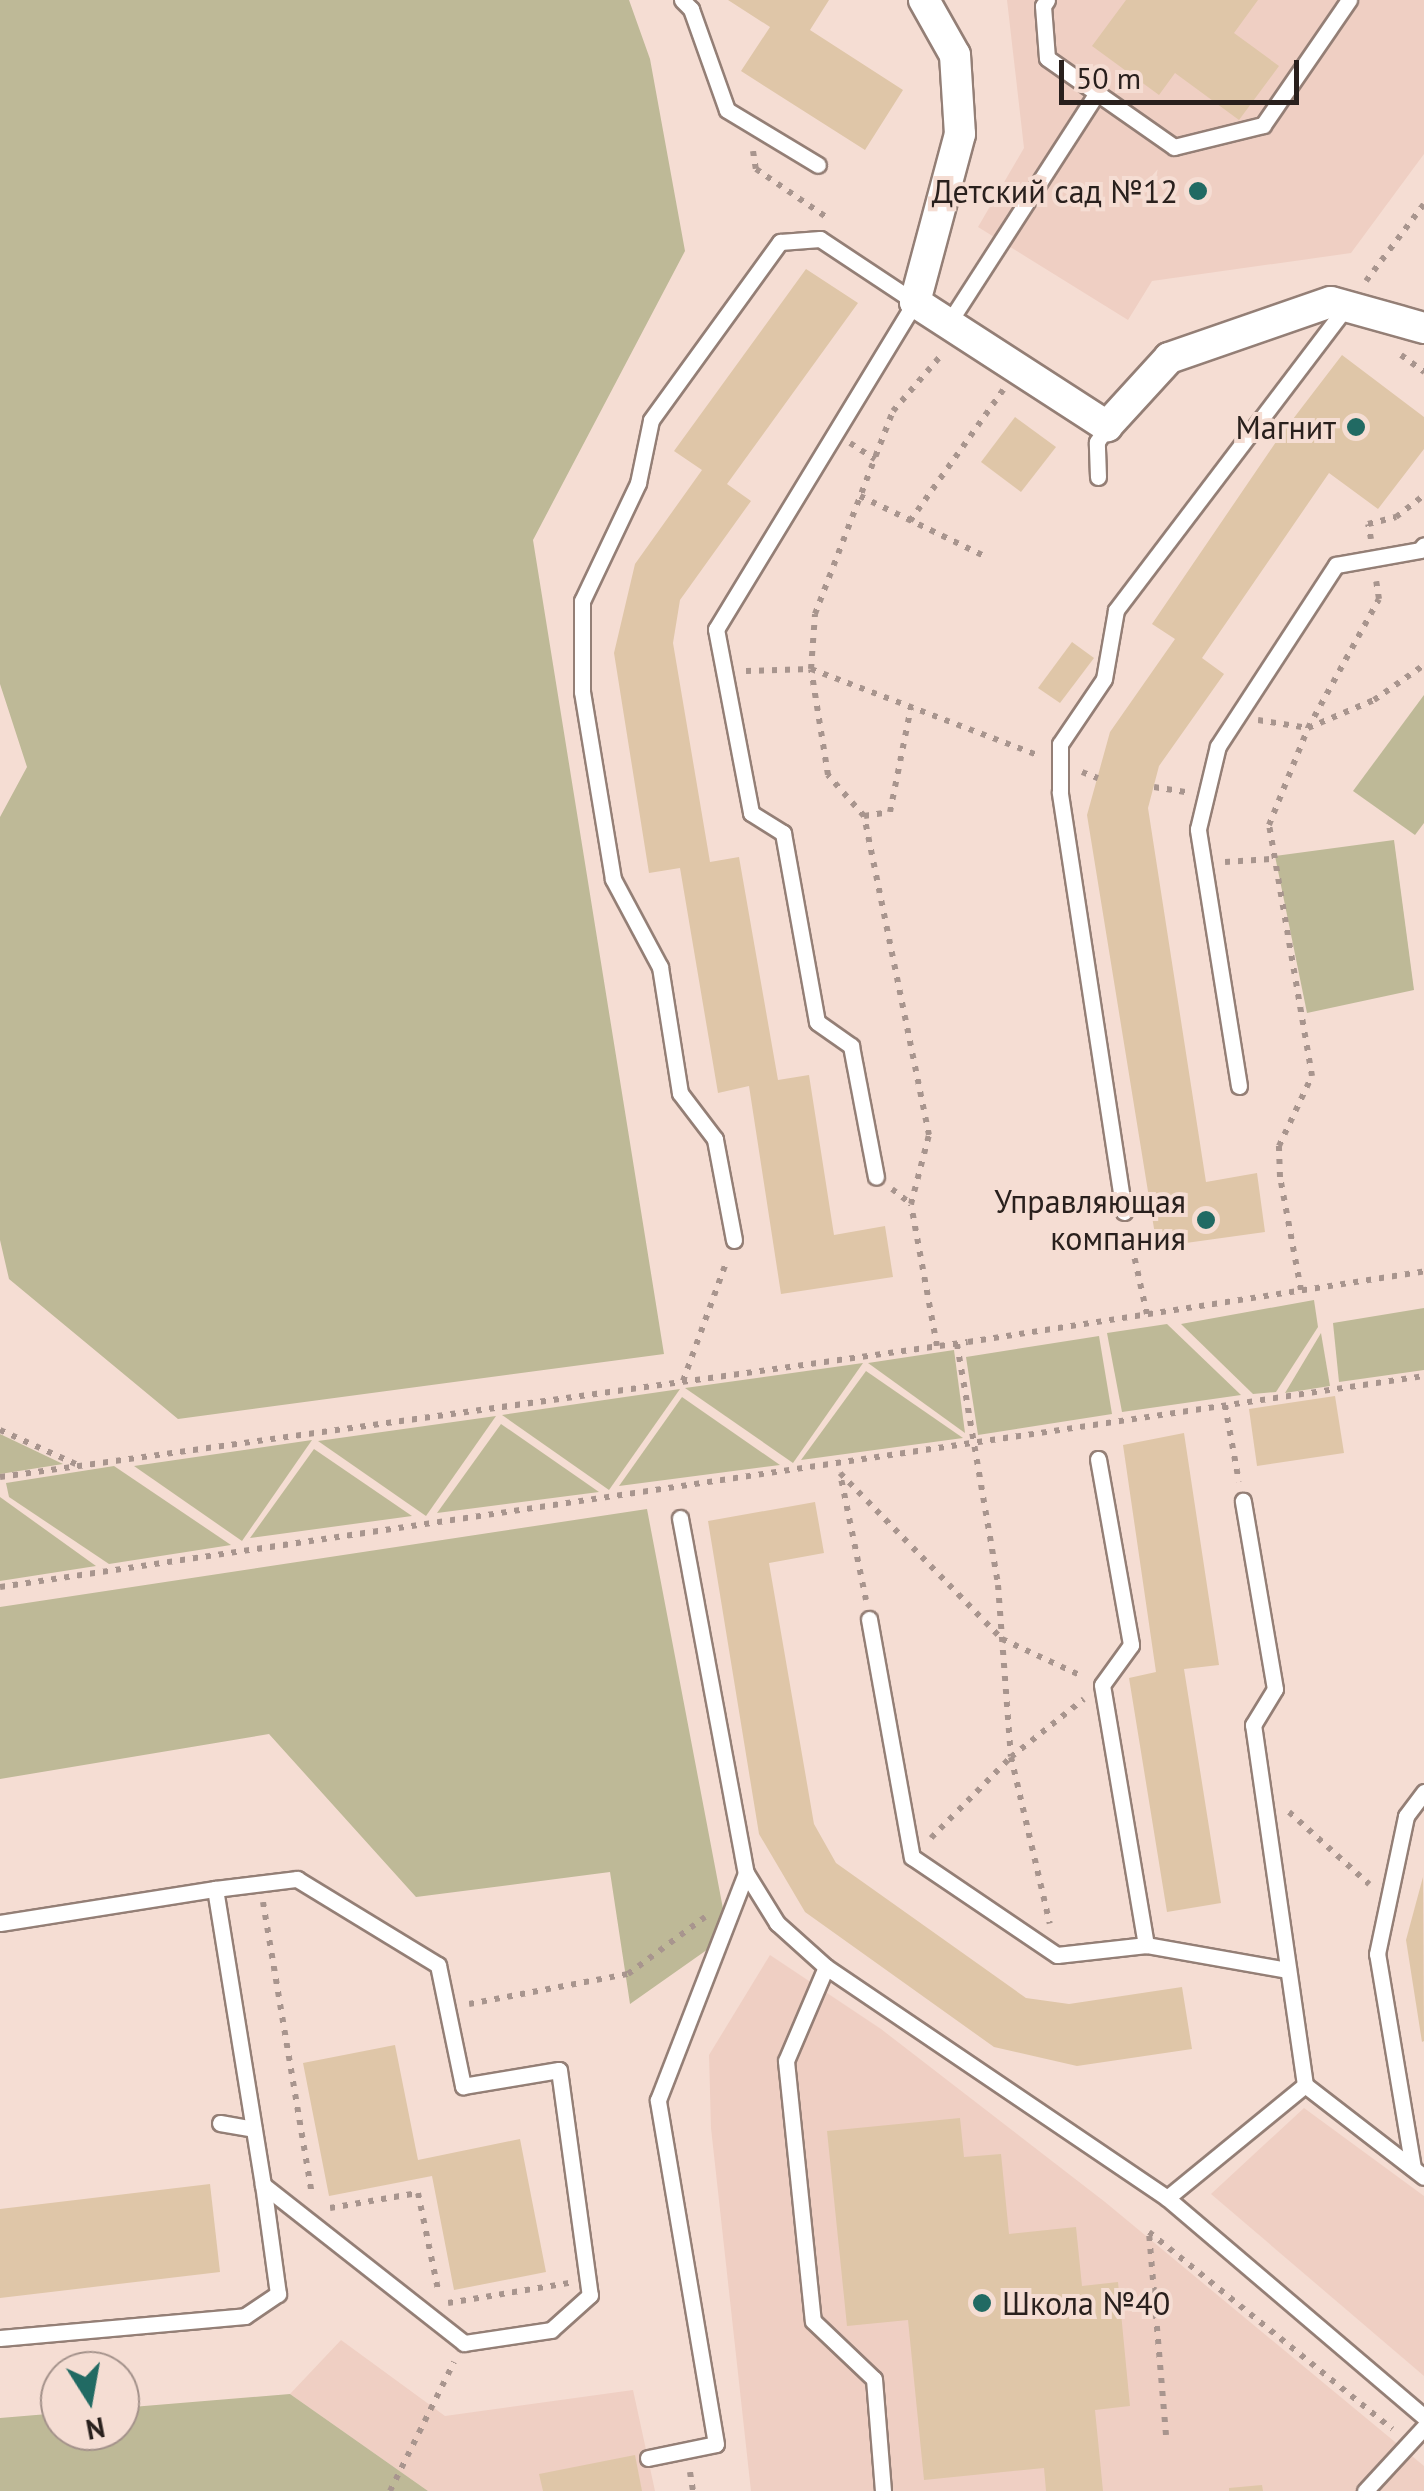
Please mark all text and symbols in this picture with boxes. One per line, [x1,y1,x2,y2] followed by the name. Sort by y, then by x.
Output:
[1064,40,1304,102] scale bar
[1076,58,1141,97] text: 50 m
[932,172,1178,210] place label: Детский сад №12
[1187,180,1209,202] marker: Детский сад №12
[1236,408,1336,446] place label: Магнит
[1345,416,1367,438] marker: Магнит
[994,1183,1186,1258] place label: Управляющая компания
[1195,1209,1217,1231] marker: Управляющая компания
[1002,2284,1170,2322] place label: Школа №40
[971,2292,993,2314] marker: Школа №40
[40,2351,140,2451] north arrow
[83,2409,108,2449] text: N

